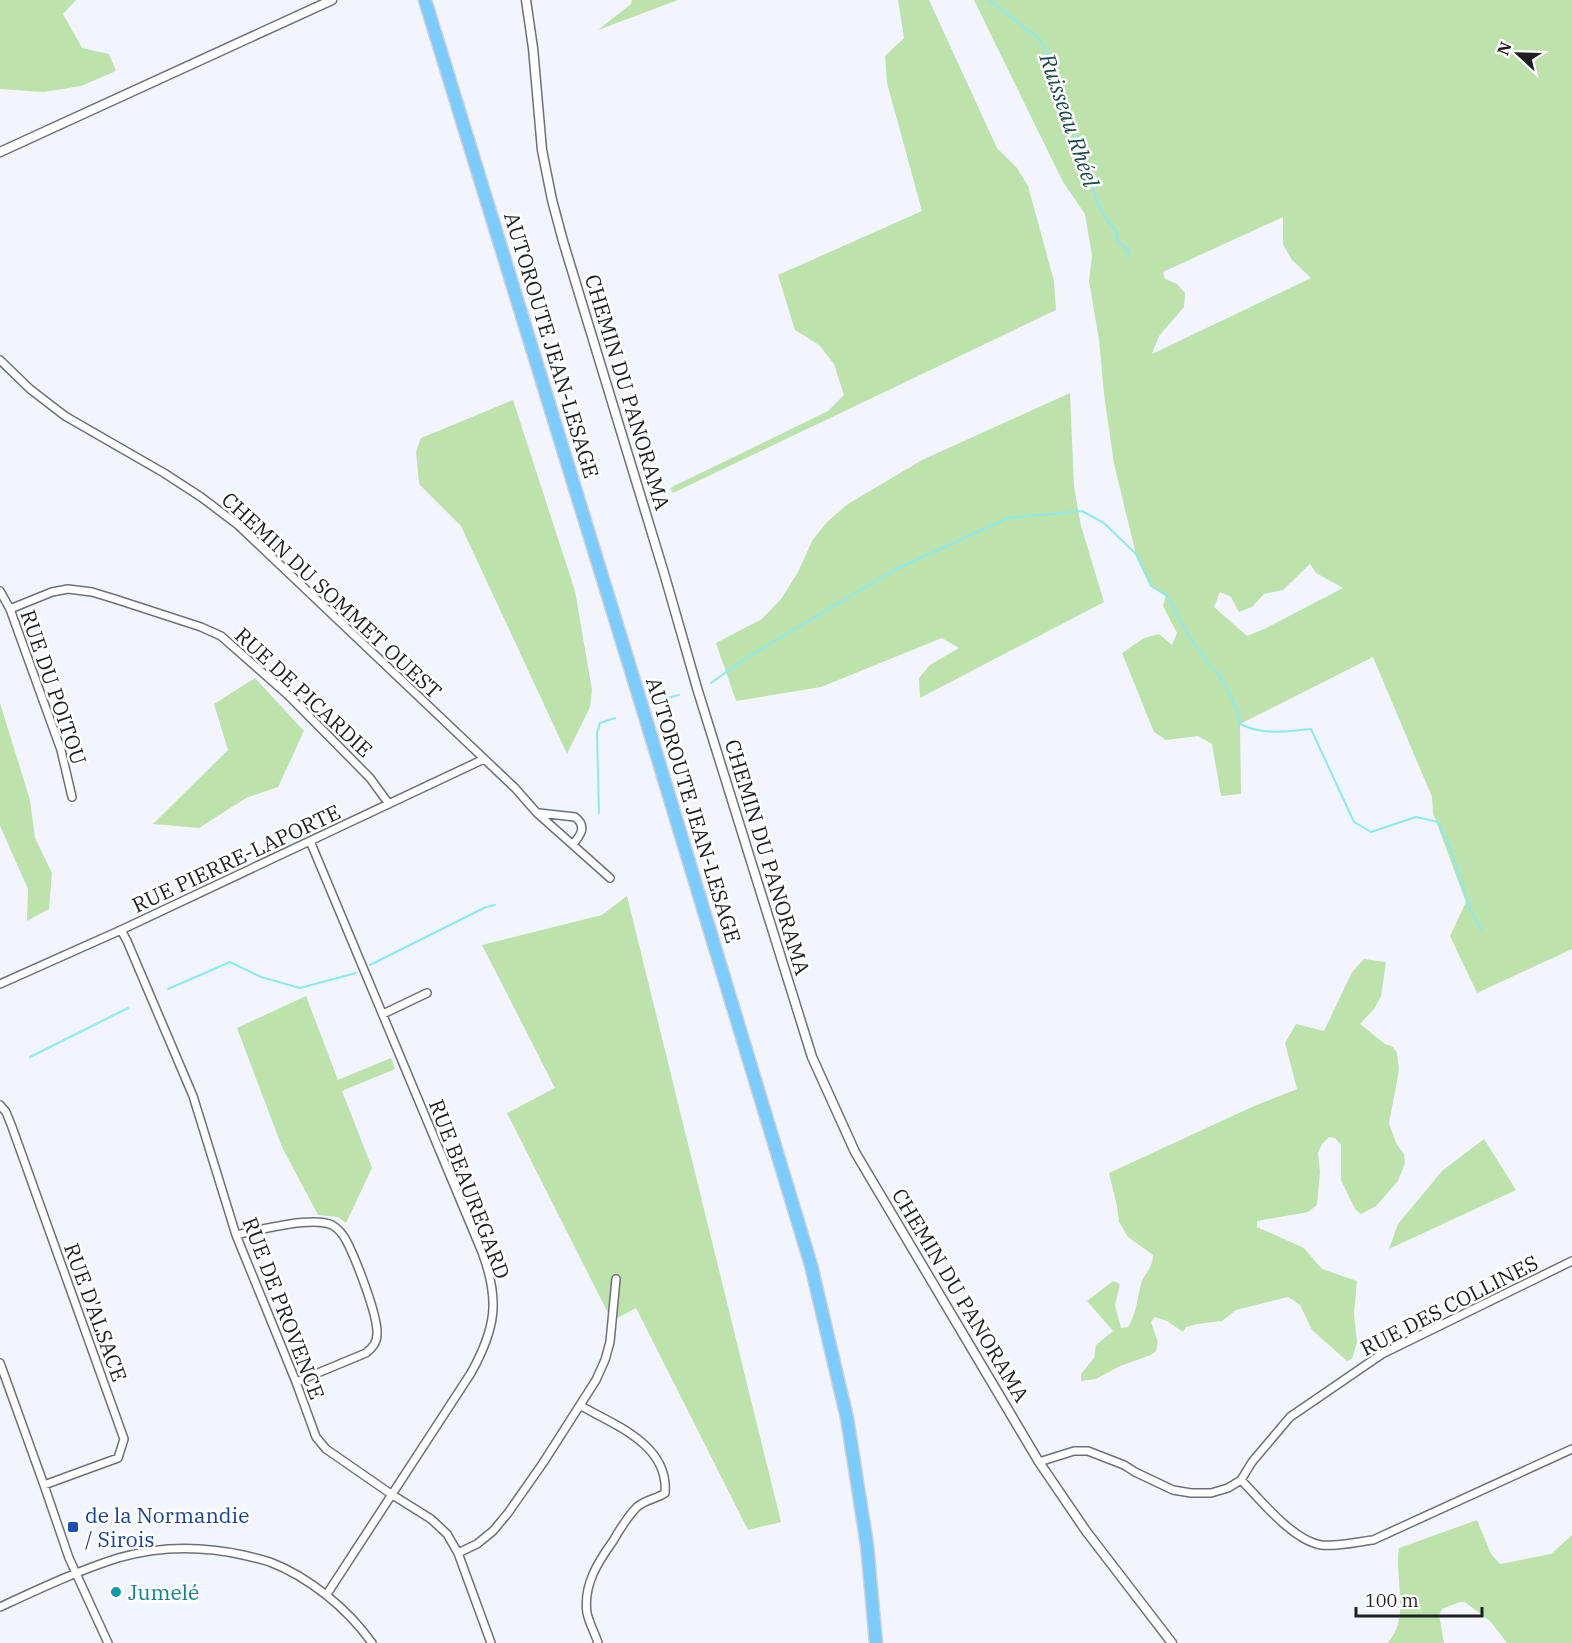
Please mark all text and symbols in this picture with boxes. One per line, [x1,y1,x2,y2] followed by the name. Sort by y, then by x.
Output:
[1488,24,1548,84] north arrow
[1492,39,1516,58] text: N
[1033,49,1107,191] water label: Ruisseau Rhéel
[498,209,606,481] street label: AUTOROUTE JEAN-LESAGE
[579,271,677,514] street label: CHEMIN DU PANORAMA
[216,485,448,705] street label: CHEMIN DU SOMMET OUEST
[14,606,94,768] street label: RUE DU POITOU
[229,621,379,763] street label: RUE DE PICARDIE
[640,674,748,946] street label: AUTOROUTE JEAN-LESAGE
[719,736,817,979] street label: CHEMIN DU PANORAMA
[127,797,345,919] street label: RUE PIERRE-LAPORTE
[423,1095,517,1283] street label: RUE BEAUREGARD
[886,1183,1036,1408] street label: CHEMIN DU PANORAMA
[236,1213,332,1403] street label: RUE DE PROVENCE
[58,1239,134,1385] street label: RUE D'ALSACE
[1355,1248,1543,1362] street label: RUE DES COLLINES
[85,1501,249,1553] place label: de la Normandie / Sirois
[66,1520,80,1534] marker: de la Normandie / Sirois
[128,1578,199,1606] place label: Jumelé
[1356,1580,1482,1618] scale bar
[109,1585,123,1599] marker: Jumelé
[1365,1589,1419,1612] text: 100 m

